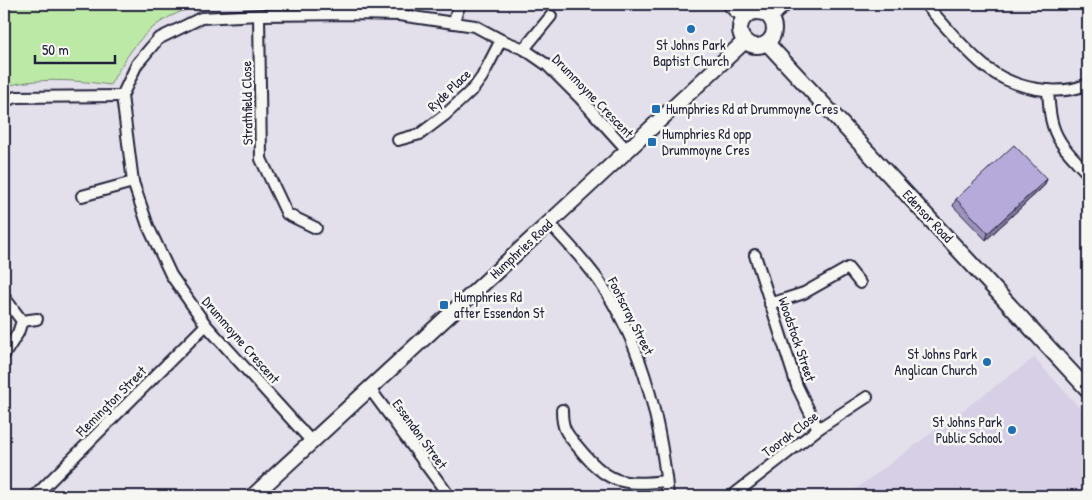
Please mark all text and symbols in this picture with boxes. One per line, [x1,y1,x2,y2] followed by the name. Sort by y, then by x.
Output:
[685,23,697,35] marker: St Johns Park Baptist Church
[35,32,115,64] scale bar
[653,35,729,71] place label: St Johns Park Baptist Church
[42,39,69,60] text: 50 m
[548,50,638,142] street label: Drummoyne Crescent
[236,60,257,145] street label: Strathfield Close
[423,64,475,116] street label: Ryde Place
[666,99,838,119] place label: Humphries Rd at Drummoyne Cres
[650,103,662,115] marker: Humphries Rd at Drummoyne Cres
[662,124,751,160] place label: Humphries Rd opp Drummoyne Cres
[646,136,658,148] marker: Humphries Rd opp Drummoyne Cres
[899,185,958,247] street label: Edensor Road
[485,214,557,283] street label: Humphries Road
[602,273,659,358] street label: Footscray Street
[454,287,544,322] place label: Humphries Rd after Essendon St
[198,292,285,388] street label: Drummoyne Crescent
[774,294,821,384] street label: Woodstock Street
[438,299,450,311] marker: Humphries Rd after Essendon St
[894,344,977,380] place label: St Johns Park Anglican Church
[981,356,993,368] marker: St Johns Park Anglican Church
[71,361,151,441] street label: Flemington Street
[389,395,452,473] street label: Essendon Street
[758,406,822,461] street label: Toorak Close
[932,412,1002,447] place label: St Johns Park Public School
[1006,424,1018,436] marker: St Johns Park Public School

